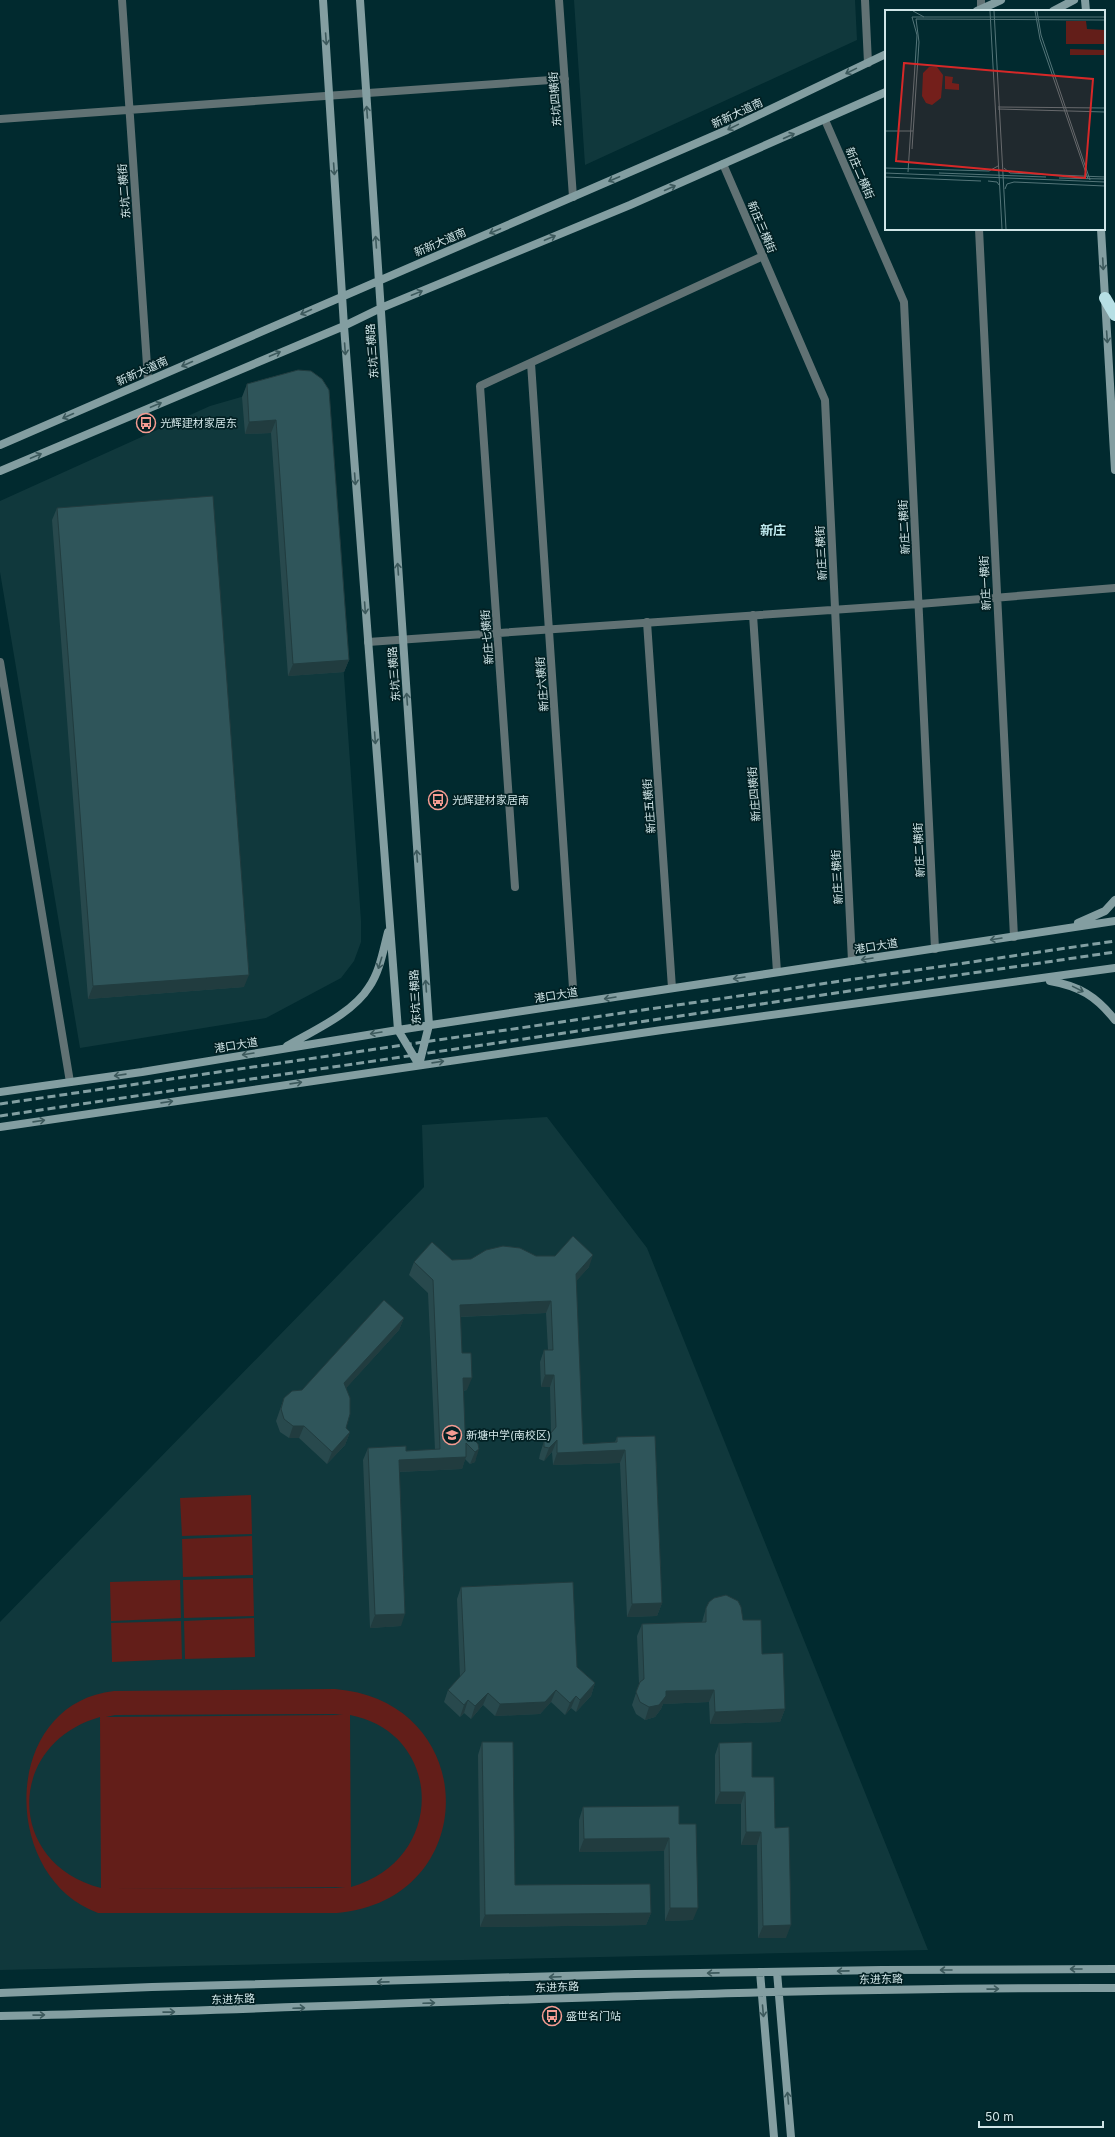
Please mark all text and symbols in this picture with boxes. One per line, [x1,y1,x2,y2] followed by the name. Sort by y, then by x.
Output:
[885,10,1105,230] inset map
[322,32,329,45] one-way arrow
[845,68,857,75] one-way arrow
[546,71,564,127] street label: 东坑四横街
[709,95,765,131] street label: 新新大道南
[364,106,371,119] one-way arrow
[728,124,740,131] one-way arrow
[782,132,794,139] one-way arrow
[843,145,877,201] street label: 新庄二横街
[330,162,337,175] one-way arrow
[115,163,133,219] street label: 东坑二横街
[609,176,621,183] one-way arrow
[663,184,675,191] one-way arrow
[745,199,779,255] street label: 新庄三横街
[412,225,468,259] street label: 新新大道南
[489,227,501,235] one-way arrow
[543,234,555,242] one-way arrow
[372,236,379,249] one-way arrow
[1099,257,1106,270] one-way arrow
[410,289,422,297] one-way arrow
[301,308,313,316] one-way arrow
[363,323,381,379] street label: 东坑三横路
[1104,330,1111,343] one-way arrow
[342,342,349,355] one-way arrow
[269,350,281,358] one-way arrow
[114,353,170,389] street label: 新新大道南
[181,360,193,368] one-way arrow
[149,401,161,408] one-way arrow
[62,412,74,420] one-way arrow
[135,412,157,434] bus stop icon: 光辉建材家居东
[160,416,237,430] place label: 光辉建材家居东
[29,451,41,459] one-way arrow
[352,472,359,485] one-way arrow
[896,499,912,555] street label: 新庄二横街
[760,522,786,538] district label: 新庄
[813,525,829,581] street label: 新庄三横街
[977,555,993,611] street label: 新庄一横街
[395,563,402,576] one-way arrow
[362,601,369,614] one-way arrow
[478,609,496,665] street label: 新庄七横街
[385,646,403,702] street label: 东坑三横路
[533,656,551,712] street label: 新庄六横街
[403,693,410,706] one-way arrow
[372,731,379,744] one-way arrow
[745,766,763,822] street label: 新庄四横街
[640,778,658,834] street label: 新庄五横街
[427,789,449,811] bus stop icon: 光辉建材家居南
[452,793,529,807] place label: 光辉建材家居南
[911,822,927,878] street label: 新庄二横街
[829,849,845,905] street label: 新庄三横街
[414,850,421,863] one-way arrow
[990,935,1003,943] one-way arrow
[853,936,899,956] street label: 港口大道
[861,955,874,963] one-way arrow
[376,957,383,970] one-way arrow
[407,969,423,1025] street label: 东坑三横路
[732,974,745,982] one-way arrow
[423,980,430,993] one-way arrow
[533,985,579,1005] street label: 港口大道
[1072,986,1084,993] one-way arrow
[604,994,617,1002] one-way arrow
[370,1029,383,1037] one-way arrow
[213,1035,259,1055] street label: 港口大道
[242,1050,255,1058] one-way arrow
[431,1058,444,1066] one-way arrow
[114,1071,127,1079] one-way arrow
[289,1079,302,1087] one-way arrow
[160,1098,173,1106] one-way arrow
[32,1117,45,1125] one-way arrow
[441,1424,463,1446] school or university icon: 新塘中学(南校区)
[466,1428,551,1442] place label: 新塘中学(南校区)
[1070,1965,1083,1973] one-way arrow
[940,1966,953,1974] one-way arrow
[837,1967,850,1974] one-way arrow
[707,1969,720,1977] one-way arrow
[859,1972,903,1986] street label: 东进东路
[549,1973,562,1980] one-way arrow
[377,1978,390,1986] one-way arrow
[535,1979,579,1995] street label: 东进东路
[986,1985,999,1993] one-way arrow
[211,1991,255,2007] street label: 东进东路
[422,2000,435,2007] one-way arrow
[292,2004,305,2011] one-way arrow
[760,2004,767,2017] one-way arrow
[541,2005,563,2027] bus stop icon: 盛世名门站
[162,2008,175,2016] one-way arrow
[566,2009,621,2023] place label: 盛世名门站
[32,2011,45,2019] one-way arrow
[784,2092,792,2105] one-way arrow
[979,2103,1103,2129] scale bar
[985,2109,1014,2124] text: 50 m

